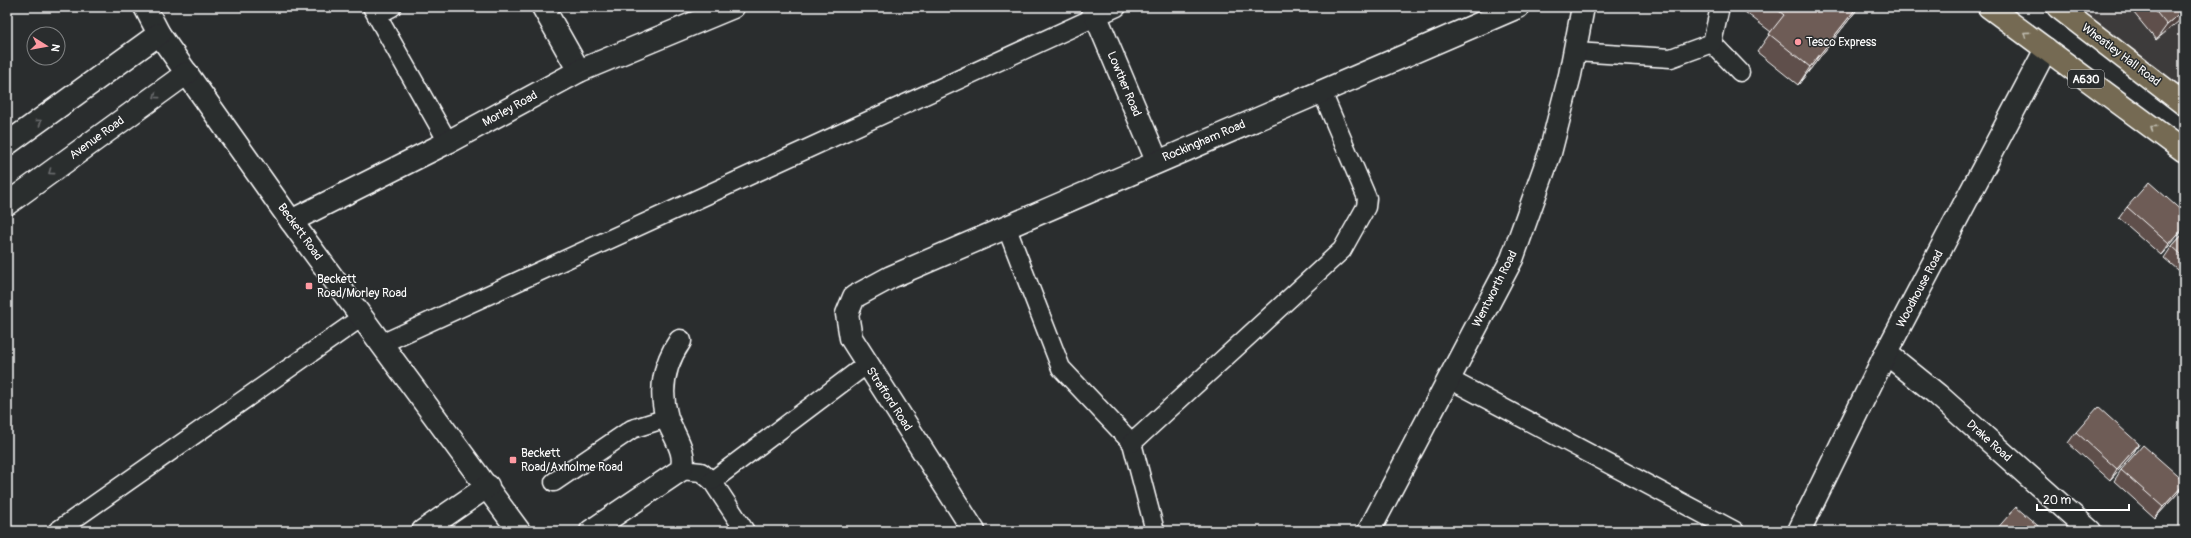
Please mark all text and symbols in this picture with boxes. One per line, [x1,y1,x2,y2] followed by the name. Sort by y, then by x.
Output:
[2079,21,2163,90] street label: Wheatley Hall Road
[26,26,66,66] north arrow
[2023,32,2030,39] one-way arrow
[1806,35,1877,50] place label: Tesco Express
[1793,37,1803,47] marker: Tesco Express
[48,43,62,53] text: N
[1104,49,1144,119] street label: Lowther Road
[2068,70,2104,88] road number: A630
[480,88,540,130] street label: Morley Road
[153,91,160,98] one-way arrow
[67,113,128,163] street label: Avenue Road
[1160,117,1248,165] street label: Rockingham Road
[34,119,41,126] one-way arrow
[2150,126,2157,133] one-way arrow
[48,167,55,174] one-way arrow
[274,201,326,264] street label: Beckett Road
[1893,247,1947,330] street label: Woodhouse Road
[1469,248,1521,330] street label: Wentworth Road
[317,272,407,301] place label: Beckett Road/Morley Road
[304,281,314,291] marker: Beckett Road/Morley Road
[863,364,915,434] street label: Strafford Road
[1963,417,2015,465] street label: Drake Road
[521,446,623,475] place label: Beckett Road/Axholme Road
[508,455,518,465] marker: Beckett Road/Axholme Road
[2037,486,2129,512] scale bar
[2043,493,2072,508] text: 20 m

